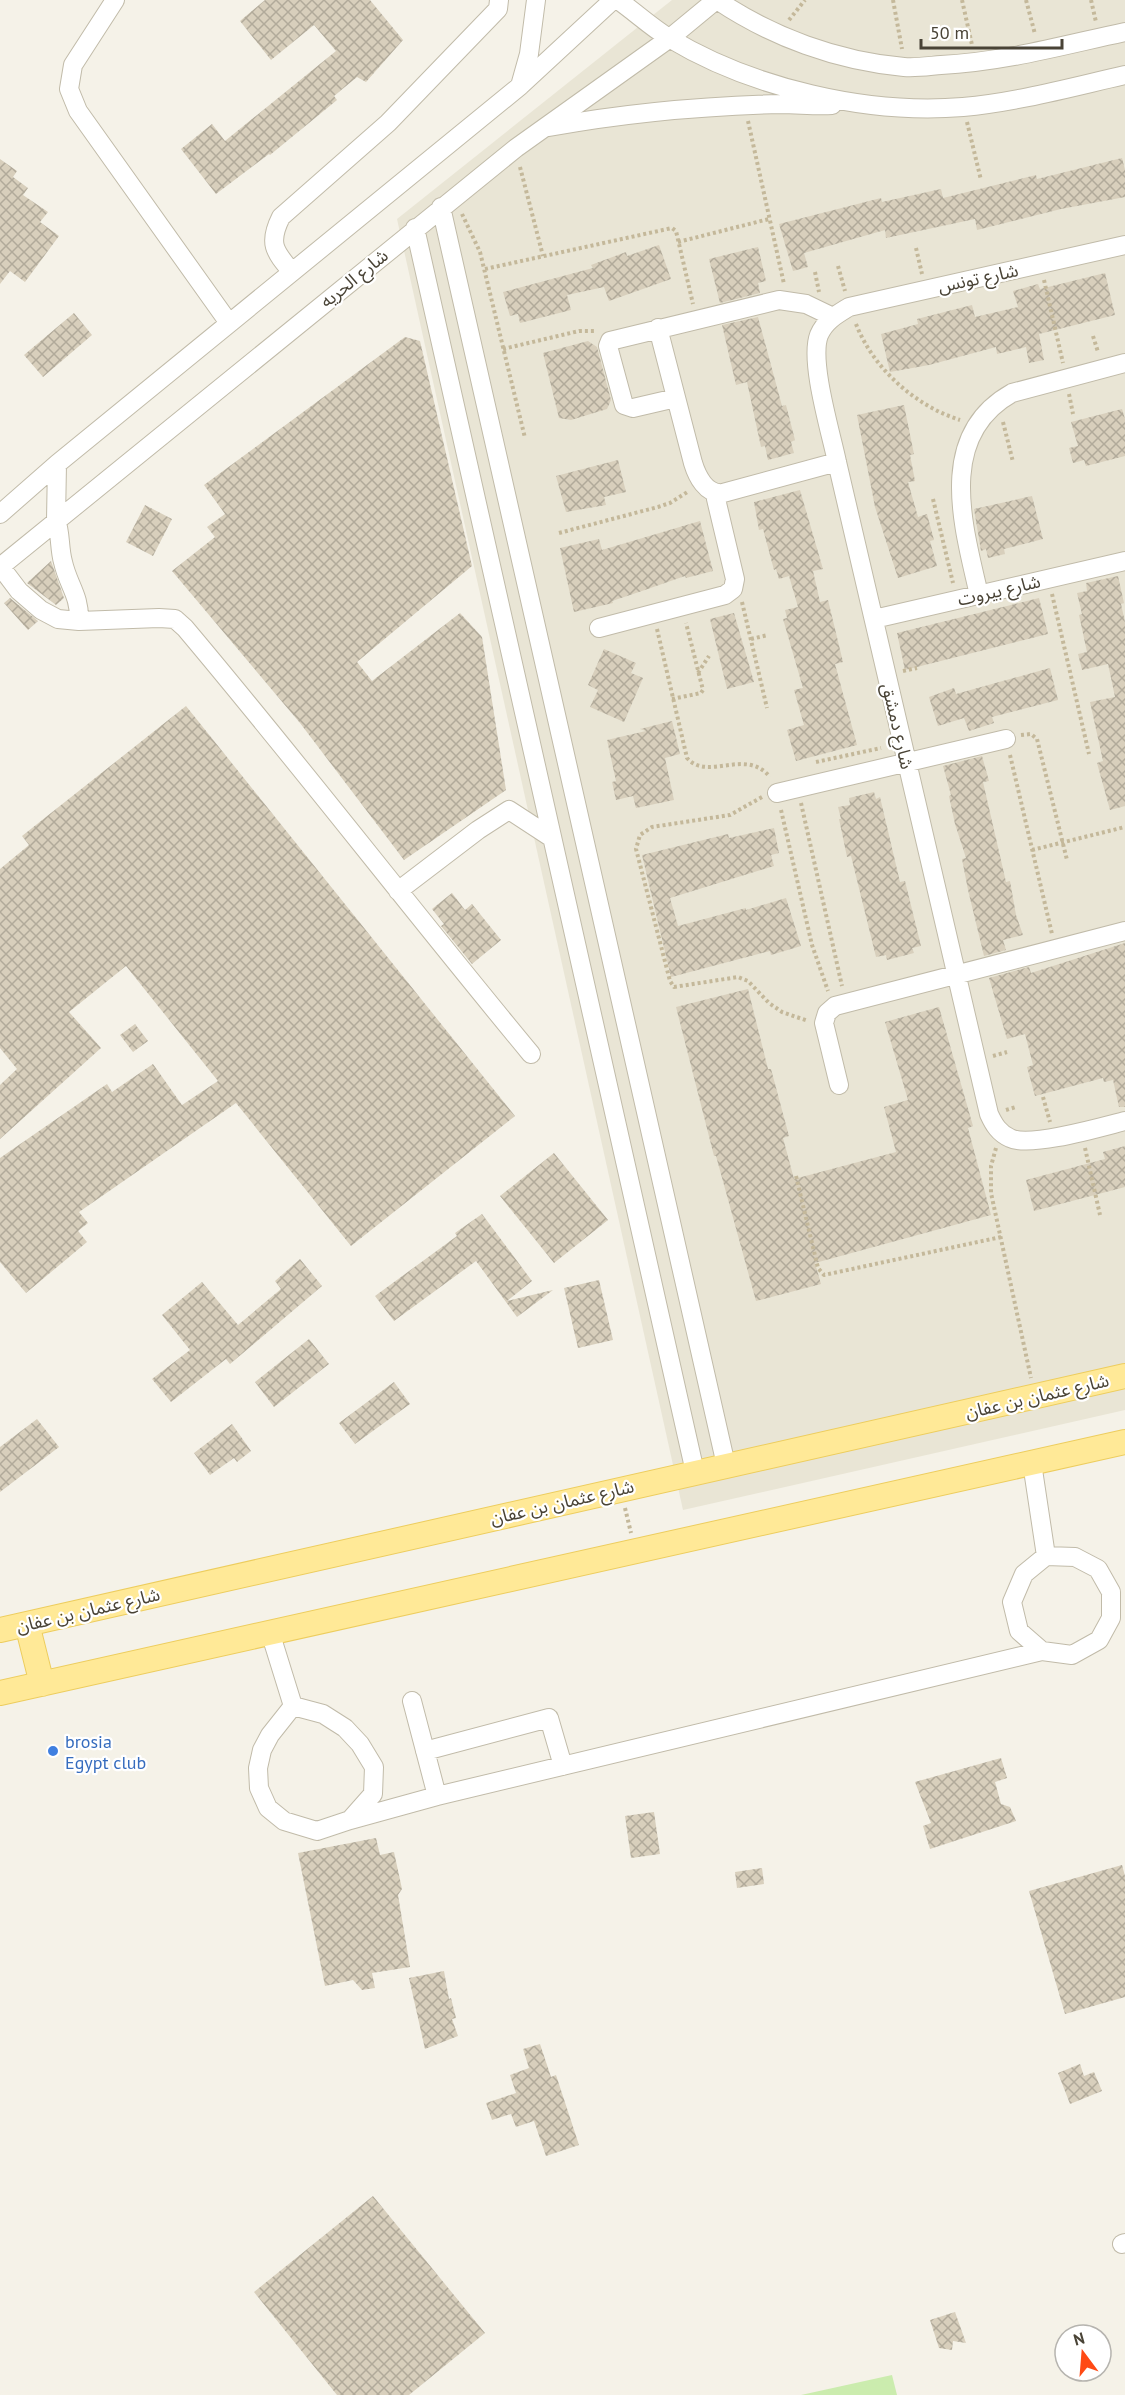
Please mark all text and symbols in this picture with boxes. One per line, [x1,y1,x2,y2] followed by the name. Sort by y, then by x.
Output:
[921,12,1062,50] scale bar
[930,21,969,44] text: 50 m
[315,244,395,315] street label: شارع الحريه
[936,258,1021,301] street label: شارع تونس
[955,569,1043,614] street label: شارع بيروت
[874,681,919,772] street label: شارع دمشق
[963,1368,1112,1427] street label: شارع عثمان بن عفان
[488,1474,637,1533] street label: شارع عثمان بن عفان
[14,1582,163,1641] street label: شارع عثمان بن عفان
[65,1730,146,1774] place label: brosia Egypt club
[46,1744,60,1758] marker: brosia Egypt club
[1053,2323,1113,2383] north arrow
[1071,2328,1087,2350] text: N

